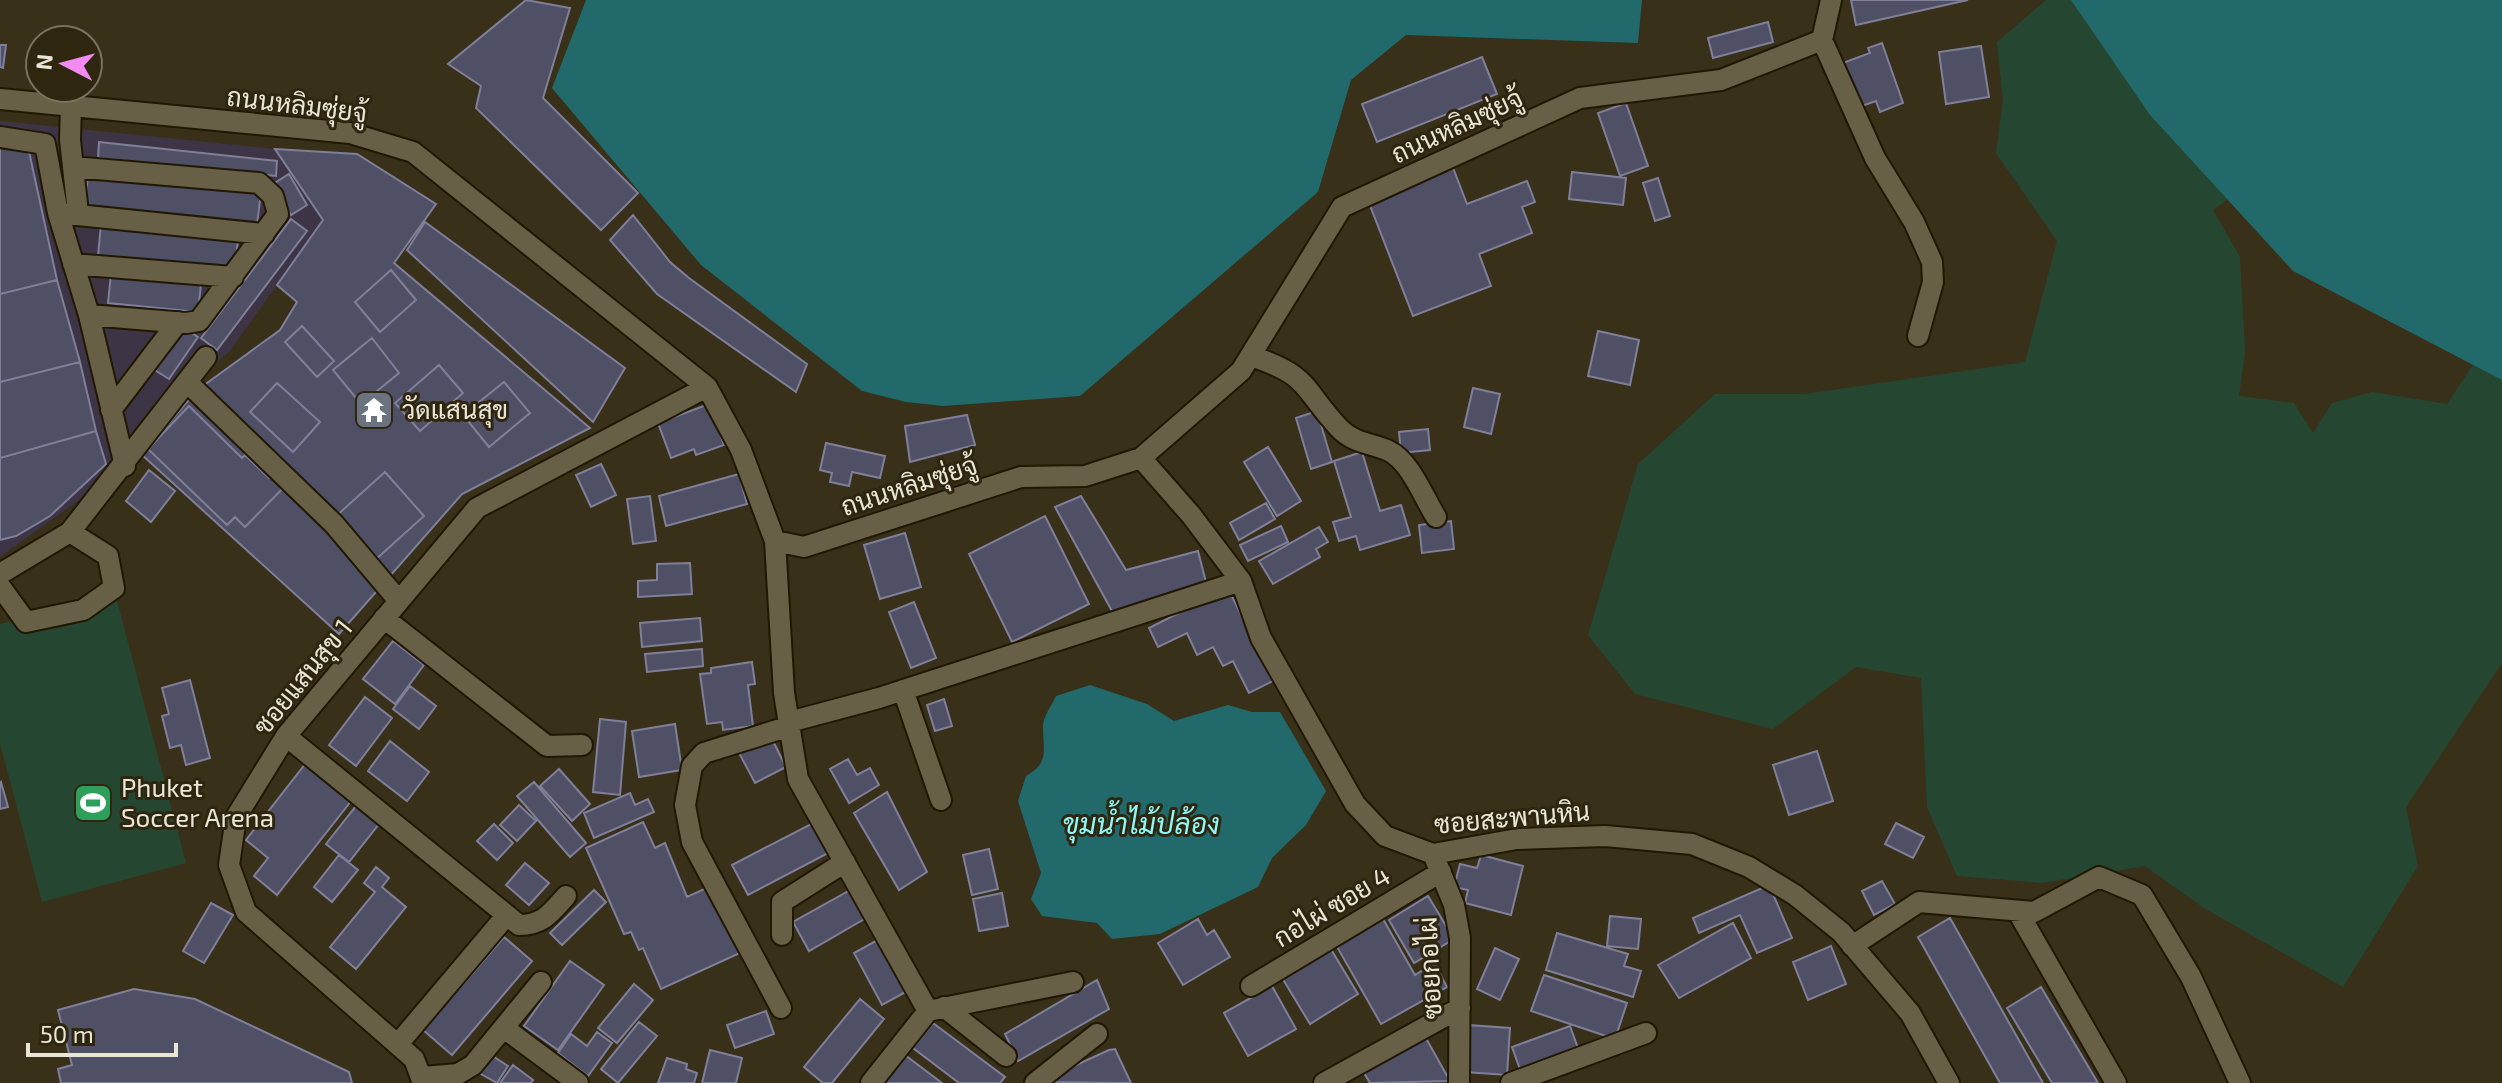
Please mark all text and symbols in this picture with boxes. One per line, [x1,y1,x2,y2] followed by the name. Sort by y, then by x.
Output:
[24,24,104,104] north arrow
[29,53,57,71] text: N
[225,80,370,132] street label: ถนนหลิมซุ่ยจู้
[1386,80,1529,172] street label: ถนนหลิมซุ่ยจู้
[353,389,395,431] temple icon: วัดแสนสุข
[402,393,508,428] place label: วัดแสนสุข
[837,448,982,525] street label: ถนนหลิมซุ่ยจู้
[246,612,361,743] street label: ซอยแสนสุข 1
[121,771,274,832] place label: Phuket Soccer Arena
[72,782,114,824] sports icon: Phuket Soccer Arena
[1433,794,1591,839] street label: ซอยสะพานหิน
[1062,800,1220,844] water label: ขุมน้ำไม้ปล้อง
[1267,859,1395,953] street label: กอไผ่ ซอย 4
[1410,916,1447,1020] street label: ซอยกอไผ่
[28,1007,176,1057] scale bar
[40,1019,94,1048] text: 50 m

